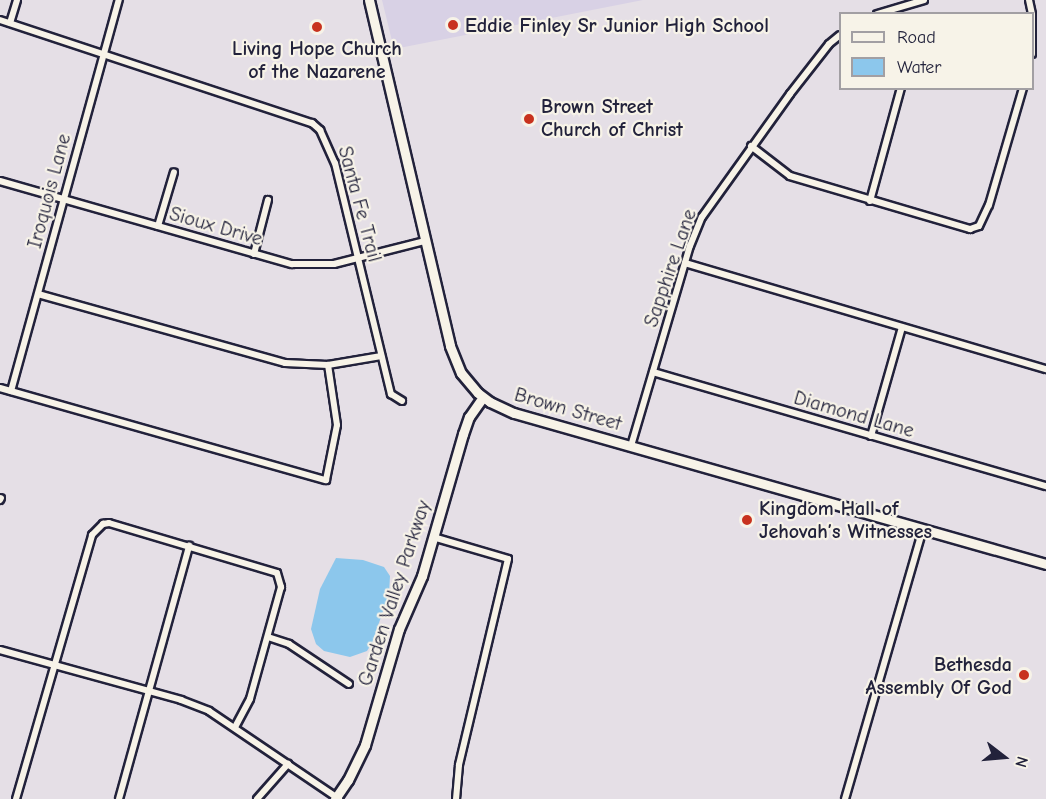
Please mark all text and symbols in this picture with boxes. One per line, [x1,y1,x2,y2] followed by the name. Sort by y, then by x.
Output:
[839,12,1034,90] legend
[465,13,769,37] place label: Eddie Finley Sr Junior High School
[446,18,460,32] marker: Eddie Finley Sr Junior High School
[310,20,324,34] marker: Living Hope Church of the Nazarene
[897,27,936,48] text: Road
[232,36,402,83] place label: Living Hope Church of the Nazarene
[897,57,941,78] text: Water
[541,95,683,142] place label: Brown Street Church of Christ
[522,112,536,126] marker: Brown Street Church of Christ
[22,131,76,251] street label: Iroquois Lane
[333,143,387,265] street label: Santa Fe Trail
[167,201,265,251] street label: Sioux Drive
[639,206,701,330] street label: Sapphire Lane
[512,382,624,436] street label: Brown Street
[791,385,917,443] street label: Diamond Lane
[759,496,932,543] place label: Kingdom Hall of Jehovah’s Witnesses
[353,497,435,689] street label: Garden Valley Parkway
[740,513,754,527] marker: Kingdom Hall of Jehovah’s Witnesses
[866,652,1012,699] place label: Bethesda Assembly Of God
[1017,668,1031,682] marker: Bethesda Assembly Of God
[974,727,1034,787] north arrow
[1011,754,1031,769] text: N

